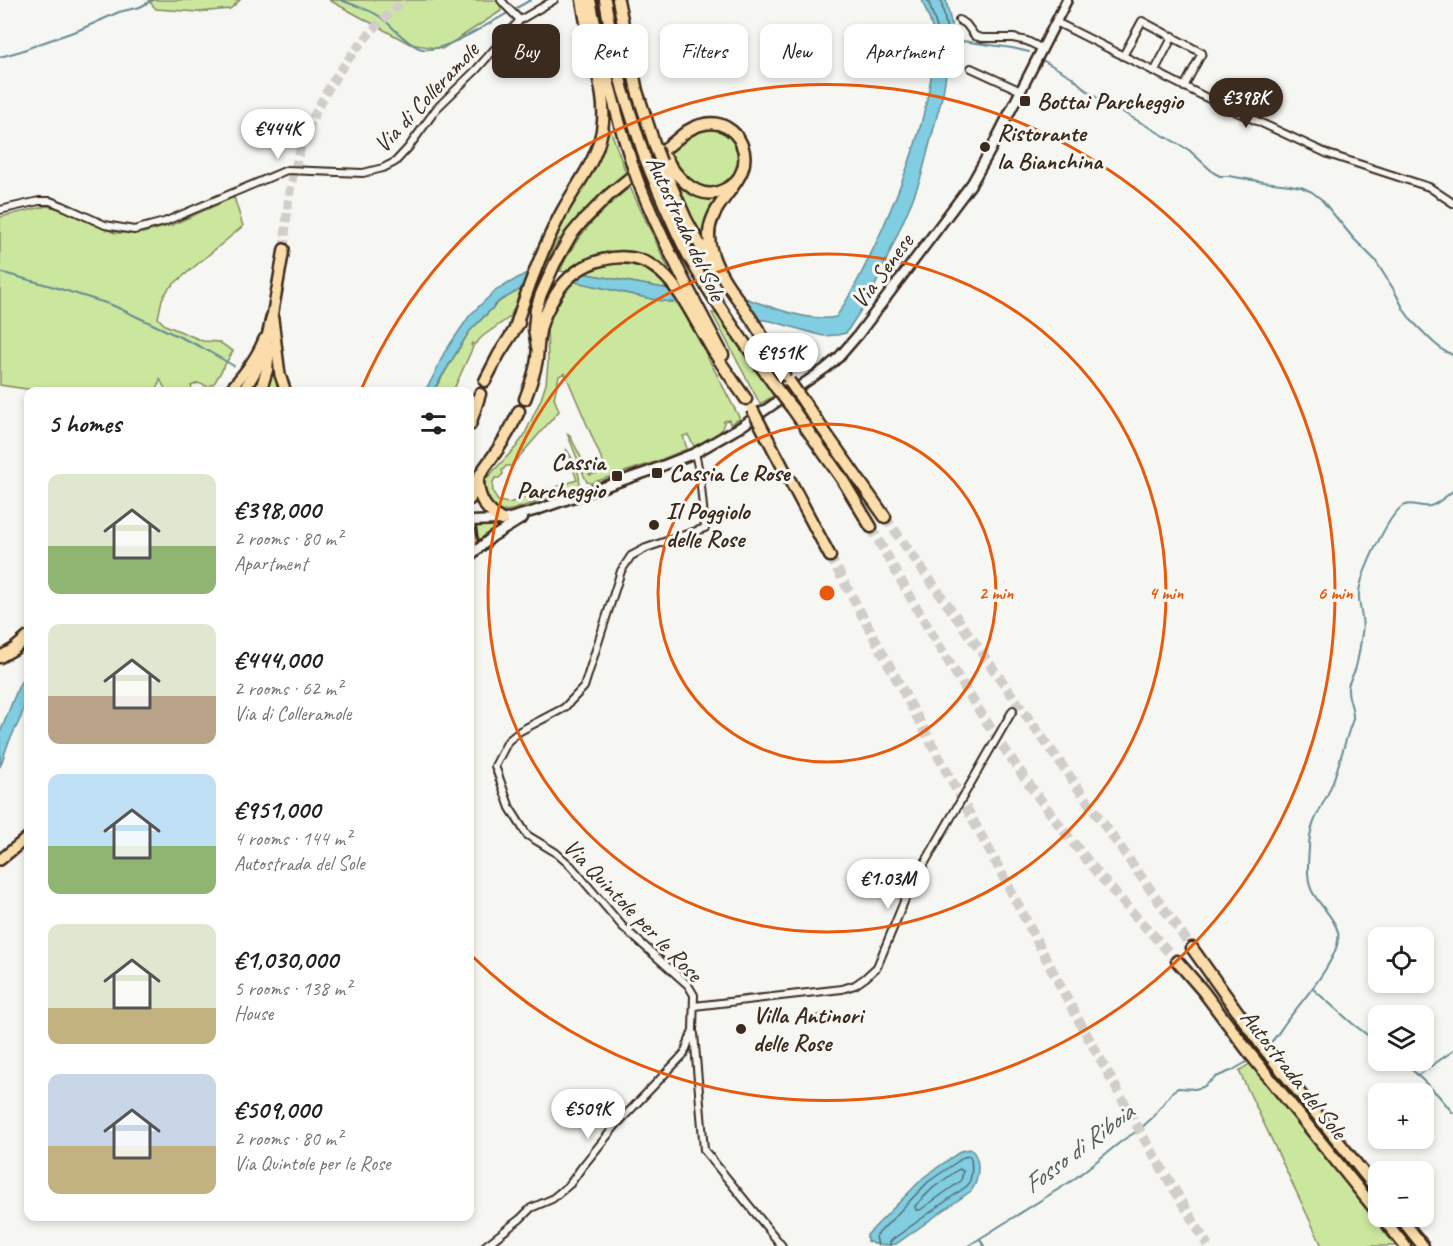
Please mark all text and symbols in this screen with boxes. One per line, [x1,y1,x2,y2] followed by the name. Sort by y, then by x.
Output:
[492,24,560,78] chip: Buy
[572,24,648,78] chip: Rent
[660,24,748,78] chip: Filters
[760,24,832,78] chip: New
[844,24,964,78] chip: Apartment
[367,34,486,159] street label: Via di Colleramole
[1204,78,1288,129] pin: €398K
[1223,85,1269,110] text: €398K
[1037,86,1185,116] place label: Bottai Parcheggio
[1018,94,1032,108] marker: Bottai Parcheggio
[236,109,320,160] pin: €444K
[255,116,301,141] text: €444K
[997,118,1104,176] place label: Ristorante la Bianchina
[978,140,992,154] marker: Ristorante la Bianchina
[639,151,734,307] street label: Autostrada del Sole
[844,226,921,314] street label: Via Senese
[739,333,823,384] pin: €951K
[758,340,804,365] text: €951K
[48,407,121,440] text: 5 homes
[417,407,450,440] icon: filters
[517,447,607,505] place label: Cassia Parcheggio
[669,458,792,488] place label: Cassia Le Rose
[650,466,664,480] marker: Cassia Le Rose
[610,469,624,483] marker: Cassia Parcheggio
[234,493,321,526] text: €398,000
[666,496,752,554] place label: Il Poggiolo delle Rose
[96,498,168,570] icon: home
[647,518,661,532] marker: Il Poggiolo delle Rose
[234,526,342,551] text: 2 rooms · 80 m²
[234,551,307,576] text: Apartment
[979,582,1014,604] text: 2 min
[1149,582,1184,604] text: 4 min
[1318,582,1353,604] text: 6 min
[817,583,837,603] centre of rings
[234,643,321,676] text: €444,000
[96,648,168,720] icon: home
[234,676,342,701] text: 2 rooms · 62 m²
[234,701,351,726] text: Via di Colleramole
[234,793,320,826] text: €951,000
[96,798,168,870] icon: home
[234,826,351,851] text: 4 rooms · 144 m²
[557,832,711,990] street label: Via Quintole per le Rose
[234,851,364,876] text: Autostrada del Sole
[839,859,937,910] pin: €1.03M
[861,866,915,891] text: €1.03M
[1368,927,1434,1227] map controls
[1368,927,1434,993] button: locate
[234,943,338,976] text: €1,030,000
[96,948,168,1020] icon: home
[234,976,351,1001] text: 5 rooms · 138 m²
[753,1000,866,1058] place label: Villa Antinori delle Rose
[234,1001,273,1026] text: House
[1234,1003,1355,1147] street label: Autostrada del Sole
[1368,1005,1434,1071] button: layers
[734,1022,748,1036] marker: Villa Antinori delle Rose
[1368,1083,1434,1149] button: +
[546,1089,630,1140] pin: €509K
[234,1093,320,1126] text: €509,000
[1016,1094,1142,1201] water label: Fosso di Riboia
[565,1096,611,1121] text: €509K
[96,1098,168,1170] icon: home
[234,1126,342,1151] text: 2 rooms · 80 m²
[234,1151,390,1176] text: Via Quintole per le Rose
[1368,1161,1434,1227] button: −

